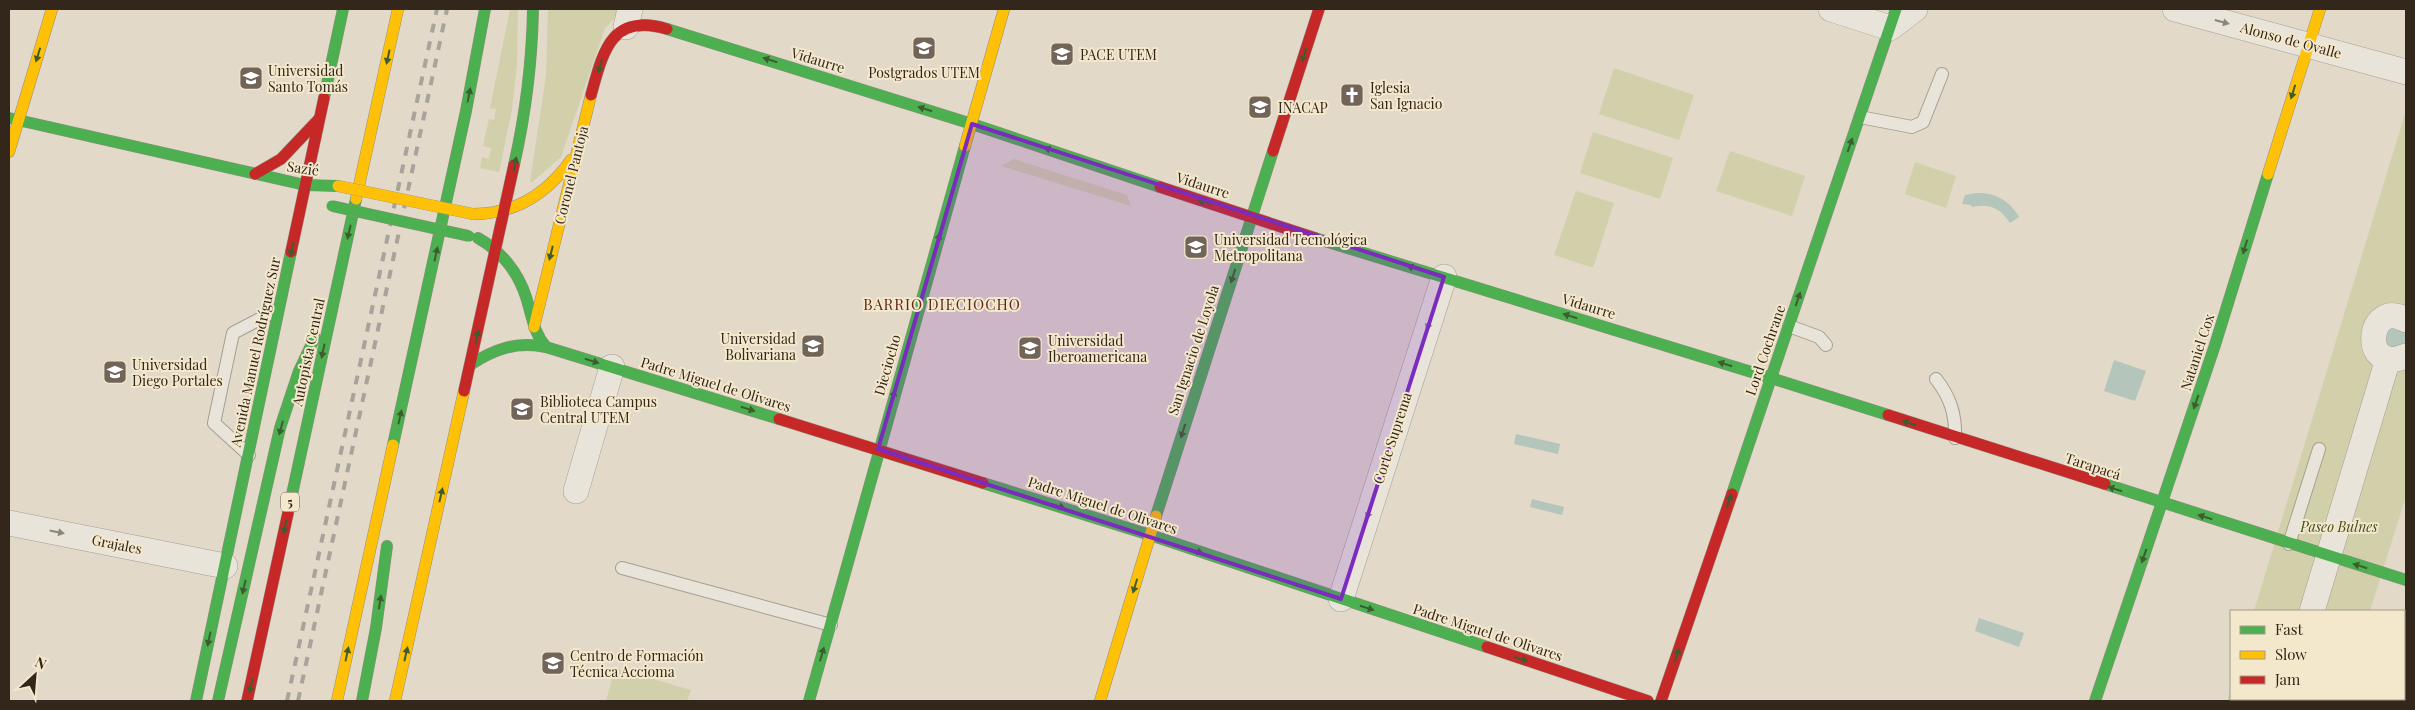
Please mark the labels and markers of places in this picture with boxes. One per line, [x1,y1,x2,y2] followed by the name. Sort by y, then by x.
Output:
[911,35,937,61] school or university icon: Postgrados UTEM
[1049,41,1075,67] school or university icon: PACE UTEM
[1080,45,1157,64] place label: PACE UTEM
[268,61,348,96] place label: Universidad Santo Tomás
[868,63,980,82] place label: Postgrados UTEM
[238,65,264,91] school or university icon: Universidad Santo Tomás
[1370,78,1443,113] place label: Iglesia San Ignacio
[1339,82,1365,108] church icon: Iglesia San Ignacio
[1247,94,1273,120] school or university icon: INACAP
[1278,98,1328,117] place label: INACAP
[1214,230,1367,265] place label: Universidad Tecnológica Metropolitana
[1183,234,1209,260] school or university icon: Universidad Tecnológica Metropolitana
[721,329,796,364] place label: Universidad Bolivariana
[1048,331,1147,366] place label: Universidad Iberoamericana
[800,333,826,359] school or university icon: Universidad Bolivariana
[1017,335,1043,361] school or university icon: Universidad Iberoamericana
[132,355,223,390] place label: Universidad Diego Portales
[102,359,128,385] school or university icon: Universidad Diego Portales
[540,392,657,427] place label: Biblioteca Campus Central UTEM
[509,396,535,422] school or university icon: Biblioteca Campus Central UTEM
[570,646,704,681] place label: Centro de Formación Técnica Accioma
[540,650,566,676] school or university icon: Centro de Formación Técnica Accioma

